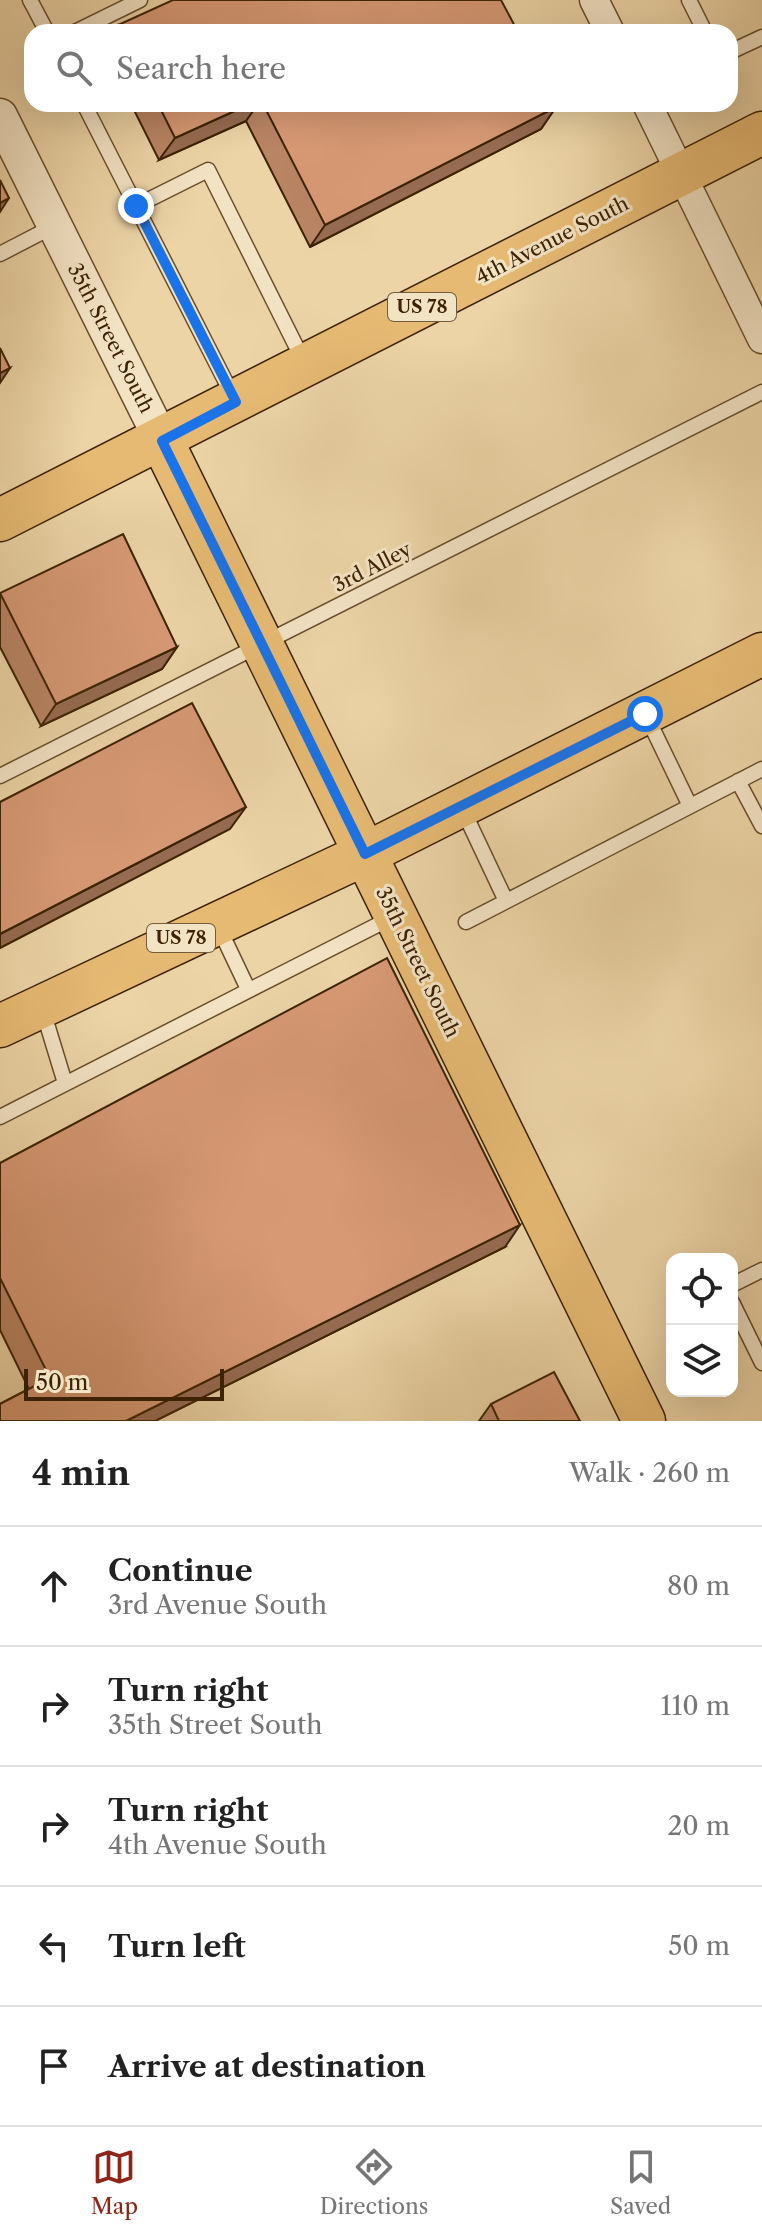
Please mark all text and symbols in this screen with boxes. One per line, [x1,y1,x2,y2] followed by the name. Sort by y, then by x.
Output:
[24,24,738,112] search box
[52,46,96,90] icon: search
[116,50,286,87] text: Search here
[118,188,154,224] route end
[472,191,633,289] street label: 4th Avenue South
[63,259,159,417] street label: 35th Street South
[388,293,456,321] road number: US 78
[329,537,416,597] street label: 3rd Alley
[627,696,663,732] route start
[371,883,465,1042] street label: 35th Street South
[147,924,215,952] road number: US 78
[666,1253,738,1397] map controls
[666,1253,738,1325] button: locate
[666,1325,738,1397] button: layers
[24,1365,224,1401] scale bar
[36,1369,88,1396] text: 50 m
[32,1452,130,1494] text: 4 min
[569,1457,730,1489] text: Walk · 260 m
[108,1552,253,1589] text: Continue
[32,1564,76,1608] icon: ahead
[667,1570,730,1602] text: 80 m
[108,1589,327,1621] text: 3rd Avenue South
[108,1672,268,1709] text: Turn right
[32,1684,76,1728] icon: right
[661,1690,730,1722] text: 110 m
[108,1709,322,1741] text: 35th Street South
[108,1792,268,1829] text: Turn right
[32,1804,76,1848] icon: right
[667,1810,730,1842] text: 20 m
[108,1829,327,1861] text: 4th Avenue South
[32,1924,76,1968] icon: left
[108,1928,245,1965] text: Turn left
[668,1930,730,1962] text: 50 m
[32,2044,76,2088] icon: arrive
[108,2048,426,2085] text: Arrive at destination
[91,2145,138,2220] tab: Map
[320,2145,428,2220] tab: Directions
[610,2145,671,2220] tab: Saved

